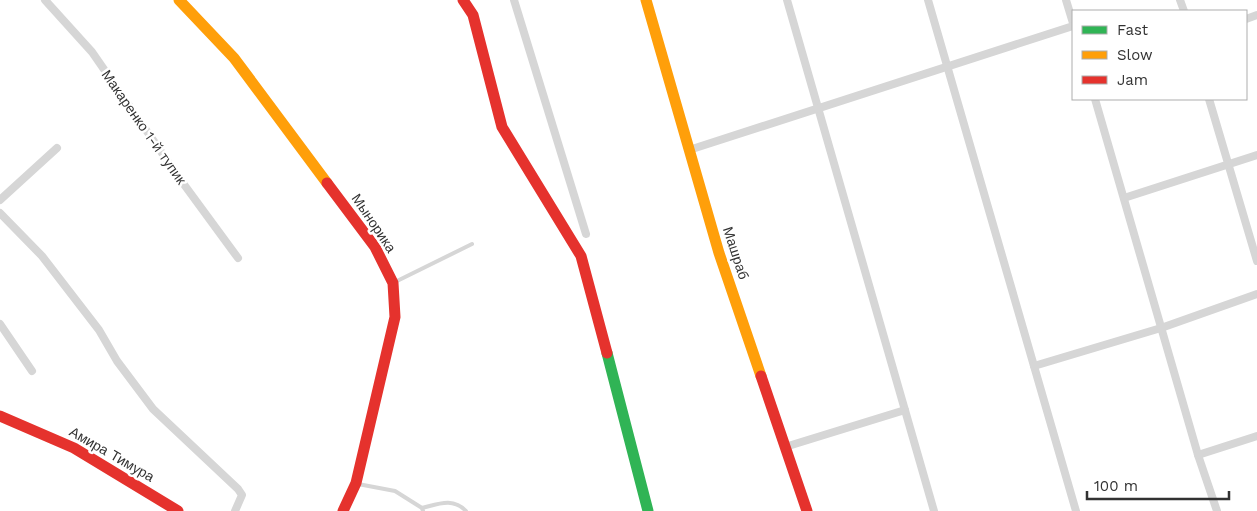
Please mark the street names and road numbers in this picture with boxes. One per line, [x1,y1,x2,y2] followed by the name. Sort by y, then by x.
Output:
[98,67,190,188] street label: Макаренко 1-й тупик
[349,191,400,255] street label: Мынорика
[720,225,752,281] street label: Машраб
[67,423,157,485] street label: Амира Тимура

